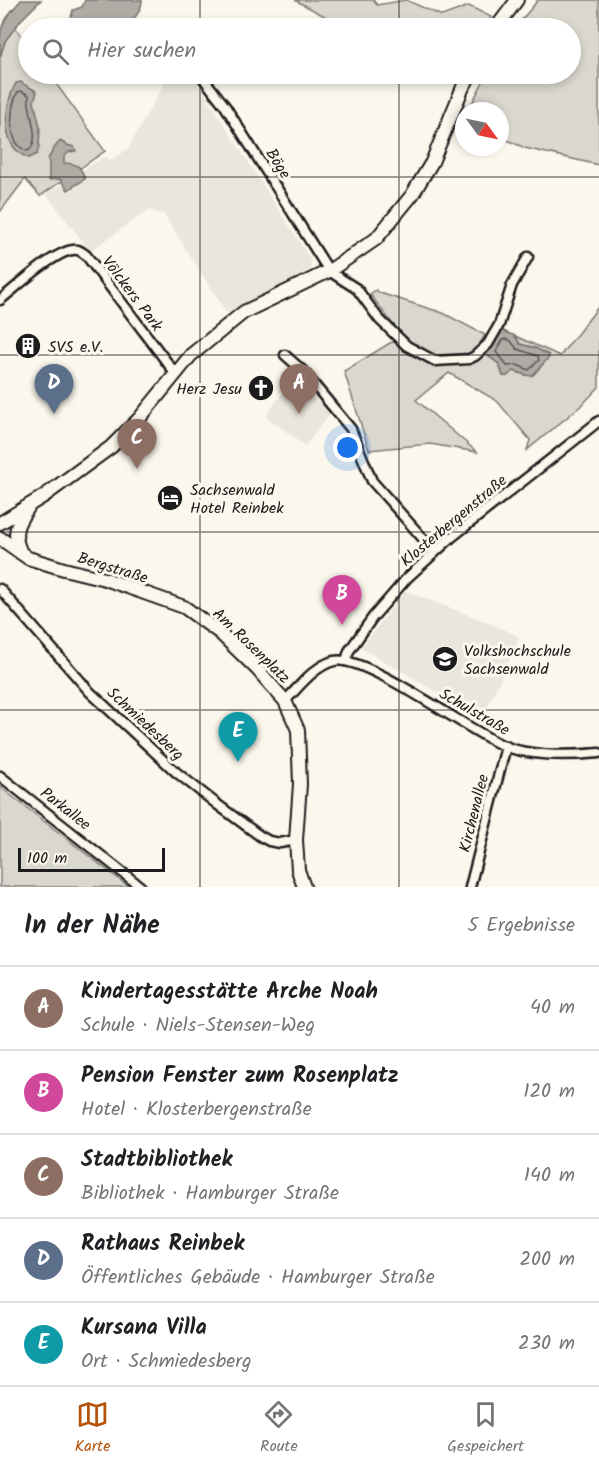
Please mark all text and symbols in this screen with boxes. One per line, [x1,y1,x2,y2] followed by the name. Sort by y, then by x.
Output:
[18,18,581,84] search box
[87,34,196,69] text: Hier suchen
[39,35,72,68] icon: search
[455,102,509,156] north arrow
[259,144,297,184] street label: Böge
[95,251,169,337] street label: Völckers Park
[13,331,43,361] building icon: SVS e.V.
[48,335,103,360] place label: SVS e.V.
[34,364,74,414] pin: D
[280,364,318,414] pin: A
[246,373,276,403] church icon: Herz Jesu
[176,377,242,402] place label: Herz Jesu
[118,420,156,469] pin: C
[333,433,362,462] your location
[395,469,513,573] street label: Klosterbergenstraße
[190,478,284,521] place label: Sachsenwald Hotel Reinbek
[155,483,185,513] hotel icon: Sachsenwald Hotel Reinbek
[74,546,151,591] street label: Bergstraße
[322,576,362,625] pin: B
[206,602,296,690] street label: Am Rosenplatz
[464,639,571,682] place label: Volkshochschule Sachsenwald
[430,644,460,674] school or university icon: Volkshochschule Sachsenwald
[100,681,189,767] street label: Schmiedesberg
[434,682,514,743] street label: Schulstraße
[218,712,258,762] pin: E
[453,772,496,855] street label: Kirchenallee
[34,781,96,837] street label: Parkallee
[18,845,165,872] scale bar
[27,846,67,871] text: 100 m
[24,905,160,947] text: In der Nähe
[467,910,575,942] text: 5 Ergebnisse
[81,975,378,1010] text: Kindertagesstätte Arche Noah
[37,992,50,1024] text: A
[530,992,575,1024] text: 40 m
[81,1010,315,1042] text: Schule · Niels-Stensen-Weg
[81,1059,398,1094] text: Pension Fenster zum Rosenplatz
[37,1076,50,1108] text: B
[523,1076,575,1108] text: 120 m
[81,1094,312,1126] text: Hotel · Klosterbergenstraße
[81,1143,232,1178] text: Stadtbibliothek
[37,1160,50,1192] text: C
[524,1160,575,1192] text: 140 m
[81,1178,339,1210] text: Bibliothek · Hamburger Straße
[81,1227,244,1262] text: Rathaus Reinbek
[37,1244,50,1276] text: D
[519,1244,575,1276] text: 200 m
[81,1262,435,1294] text: Öffentliches Gebäude · Hamburger Straße
[81,1311,207,1346] text: Kursana Villa
[38,1328,49,1360] text: E
[518,1328,575,1360] text: 230 m
[81,1346,251,1378] text: Ort · Schmiedesberg
[75,1398,110,1459] tab: Karte
[260,1398,298,1459] tab: Route
[447,1398,524,1459] tab: Gespeichert

